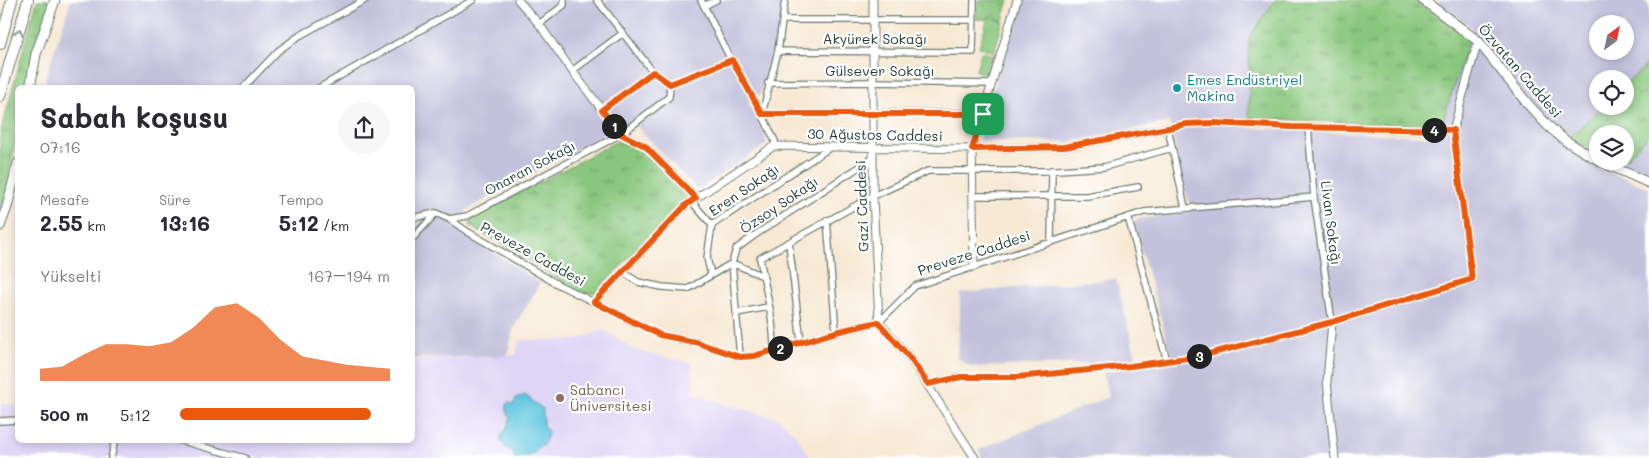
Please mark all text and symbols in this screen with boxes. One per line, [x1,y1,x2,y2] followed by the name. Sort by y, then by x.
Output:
[1589,15,1634,60] north arrow
[1589,15,1634,170] map controls
[1474,20,1566,122] street label: Özvatan Caddesi
[13,29,23,37] one-way arrow
[823,29,927,48] street label: Akyürek Sokağı
[825,61,935,80] street label: Gülsever Sokağı
[1187,70,1302,105] place label: Emes Endüstriyel Makina
[1589,70,1634,115] button: locate
[1171,82,1183,94] marker: Emes Endüstriyel Makina
[962,93,1004,135] pin
[40,99,228,135] text: Sabah koşusu
[969,100,997,128] icon: arrive
[338,102,390,154] button: share
[602,114,626,138] pin: 1
[611,117,618,136] text: 1
[1422,118,1446,142] pin: 4
[1430,121,1439,140] text: 4
[807,124,943,145] street label: 30 Ağustos Caddesi
[1589,125,1634,170] button: layers
[40,136,81,157] text: 07:16
[481,136,579,200] street label: Onaran Sokağı
[705,159,783,220] street label: Eren Sokağı
[850,160,873,252] street label: Gazi Caddesi
[736,171,822,238] street label: Özsoy Sokağı
[1317,180,1346,266] street label: Livan Sokağı
[40,190,89,209] text: Mesafe
[159,190,191,209] text: Süre
[279,190,323,209] text: Tempo
[40,209,83,236] text: 2.55
[159,209,210,236] text: 13:16
[279,209,319,236] text: 5:12
[83,216,106,235] text: km
[319,216,349,235] text: /km
[477,217,589,290] street label: Preveze Caddesi
[915,225,1033,280] street label: Preveze Caddesi
[40,265,101,286] text: Yükselti
[307,265,390,286] text: 167–194 m
[768,336,792,360] pin: 2
[777,339,784,358] text: 2
[1186,344,1212,368] pin: 3
[1195,347,1204,366] text: 3
[570,380,651,415] place label: Sabancı Üniversitesi
[554,392,566,404] marker: Sabancı Üniversitesi
[40,404,88,425] text: 500 m
[120,404,150,425] text: 5:12

